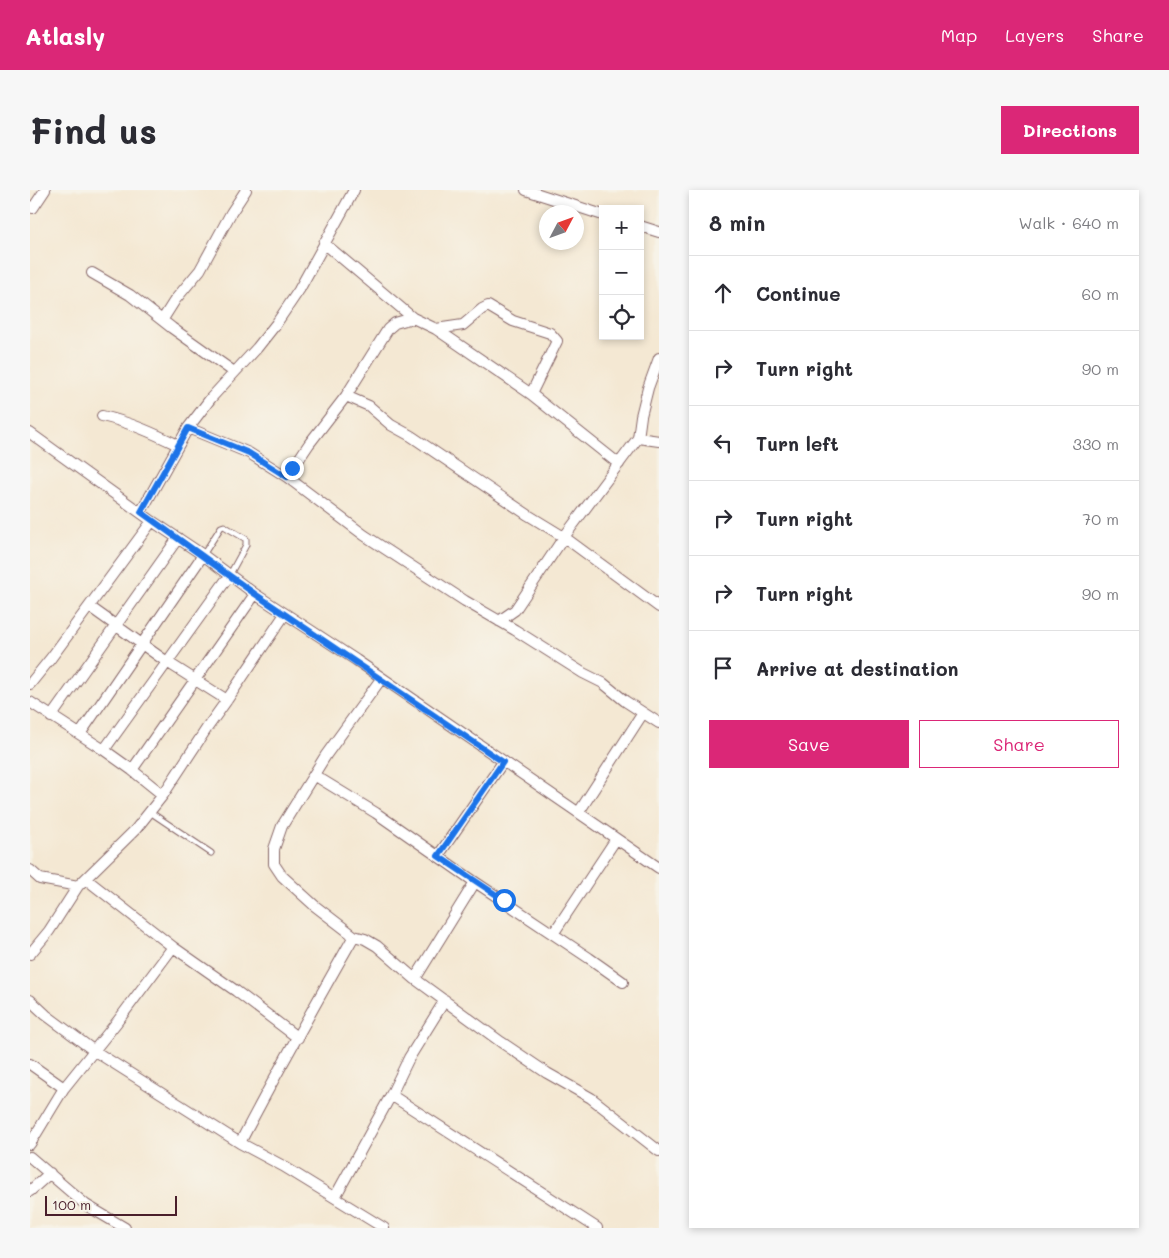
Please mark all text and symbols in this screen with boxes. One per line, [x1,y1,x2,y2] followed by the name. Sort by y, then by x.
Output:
[25,20,105,51] text: Atlasly
[941,23,977,47] text: Map
[1005,23,1064,47] text: Layers
[1092,23,1144,47] text: Share
[1001,106,1139,154] button: Directions
[30,107,157,153] text: Find us
[539,205,584,250] north arrow
[599,205,644,340] map controls
[599,205,644,250] button: +
[709,209,765,236] text: 8 min
[1018,212,1119,233] text: Walk · 640 m
[599,250,644,295] button: −
[709,279,737,307] icon: ahead
[756,281,841,306] text: Continue
[1082,283,1119,304] text: 60 m
[599,295,644,340] button: locate
[709,354,737,382] icon: right
[756,356,853,381] text: Turn right
[1082,358,1119,379] text: 90 m
[709,429,737,457] icon: left
[756,431,839,456] text: Turn left
[1073,433,1119,454] text: 330 m
[281,457,304,480] route end
[709,504,737,532] icon: right
[756,506,853,531] text: Turn right
[1082,508,1119,529] text: 70 m
[709,579,737,607] icon: right
[756,581,853,606] text: Turn right
[1082,583,1119,604] text: 90 m
[709,654,737,682] icon: arrive
[756,656,959,681] text: Arrive at destination
[709,720,909,768] button: Save
[919,720,1119,768] button: Share
[493,889,516,912] route start
[45,1193,178,1216] scale bar
[52,1195,91,1214] text: 100 m

